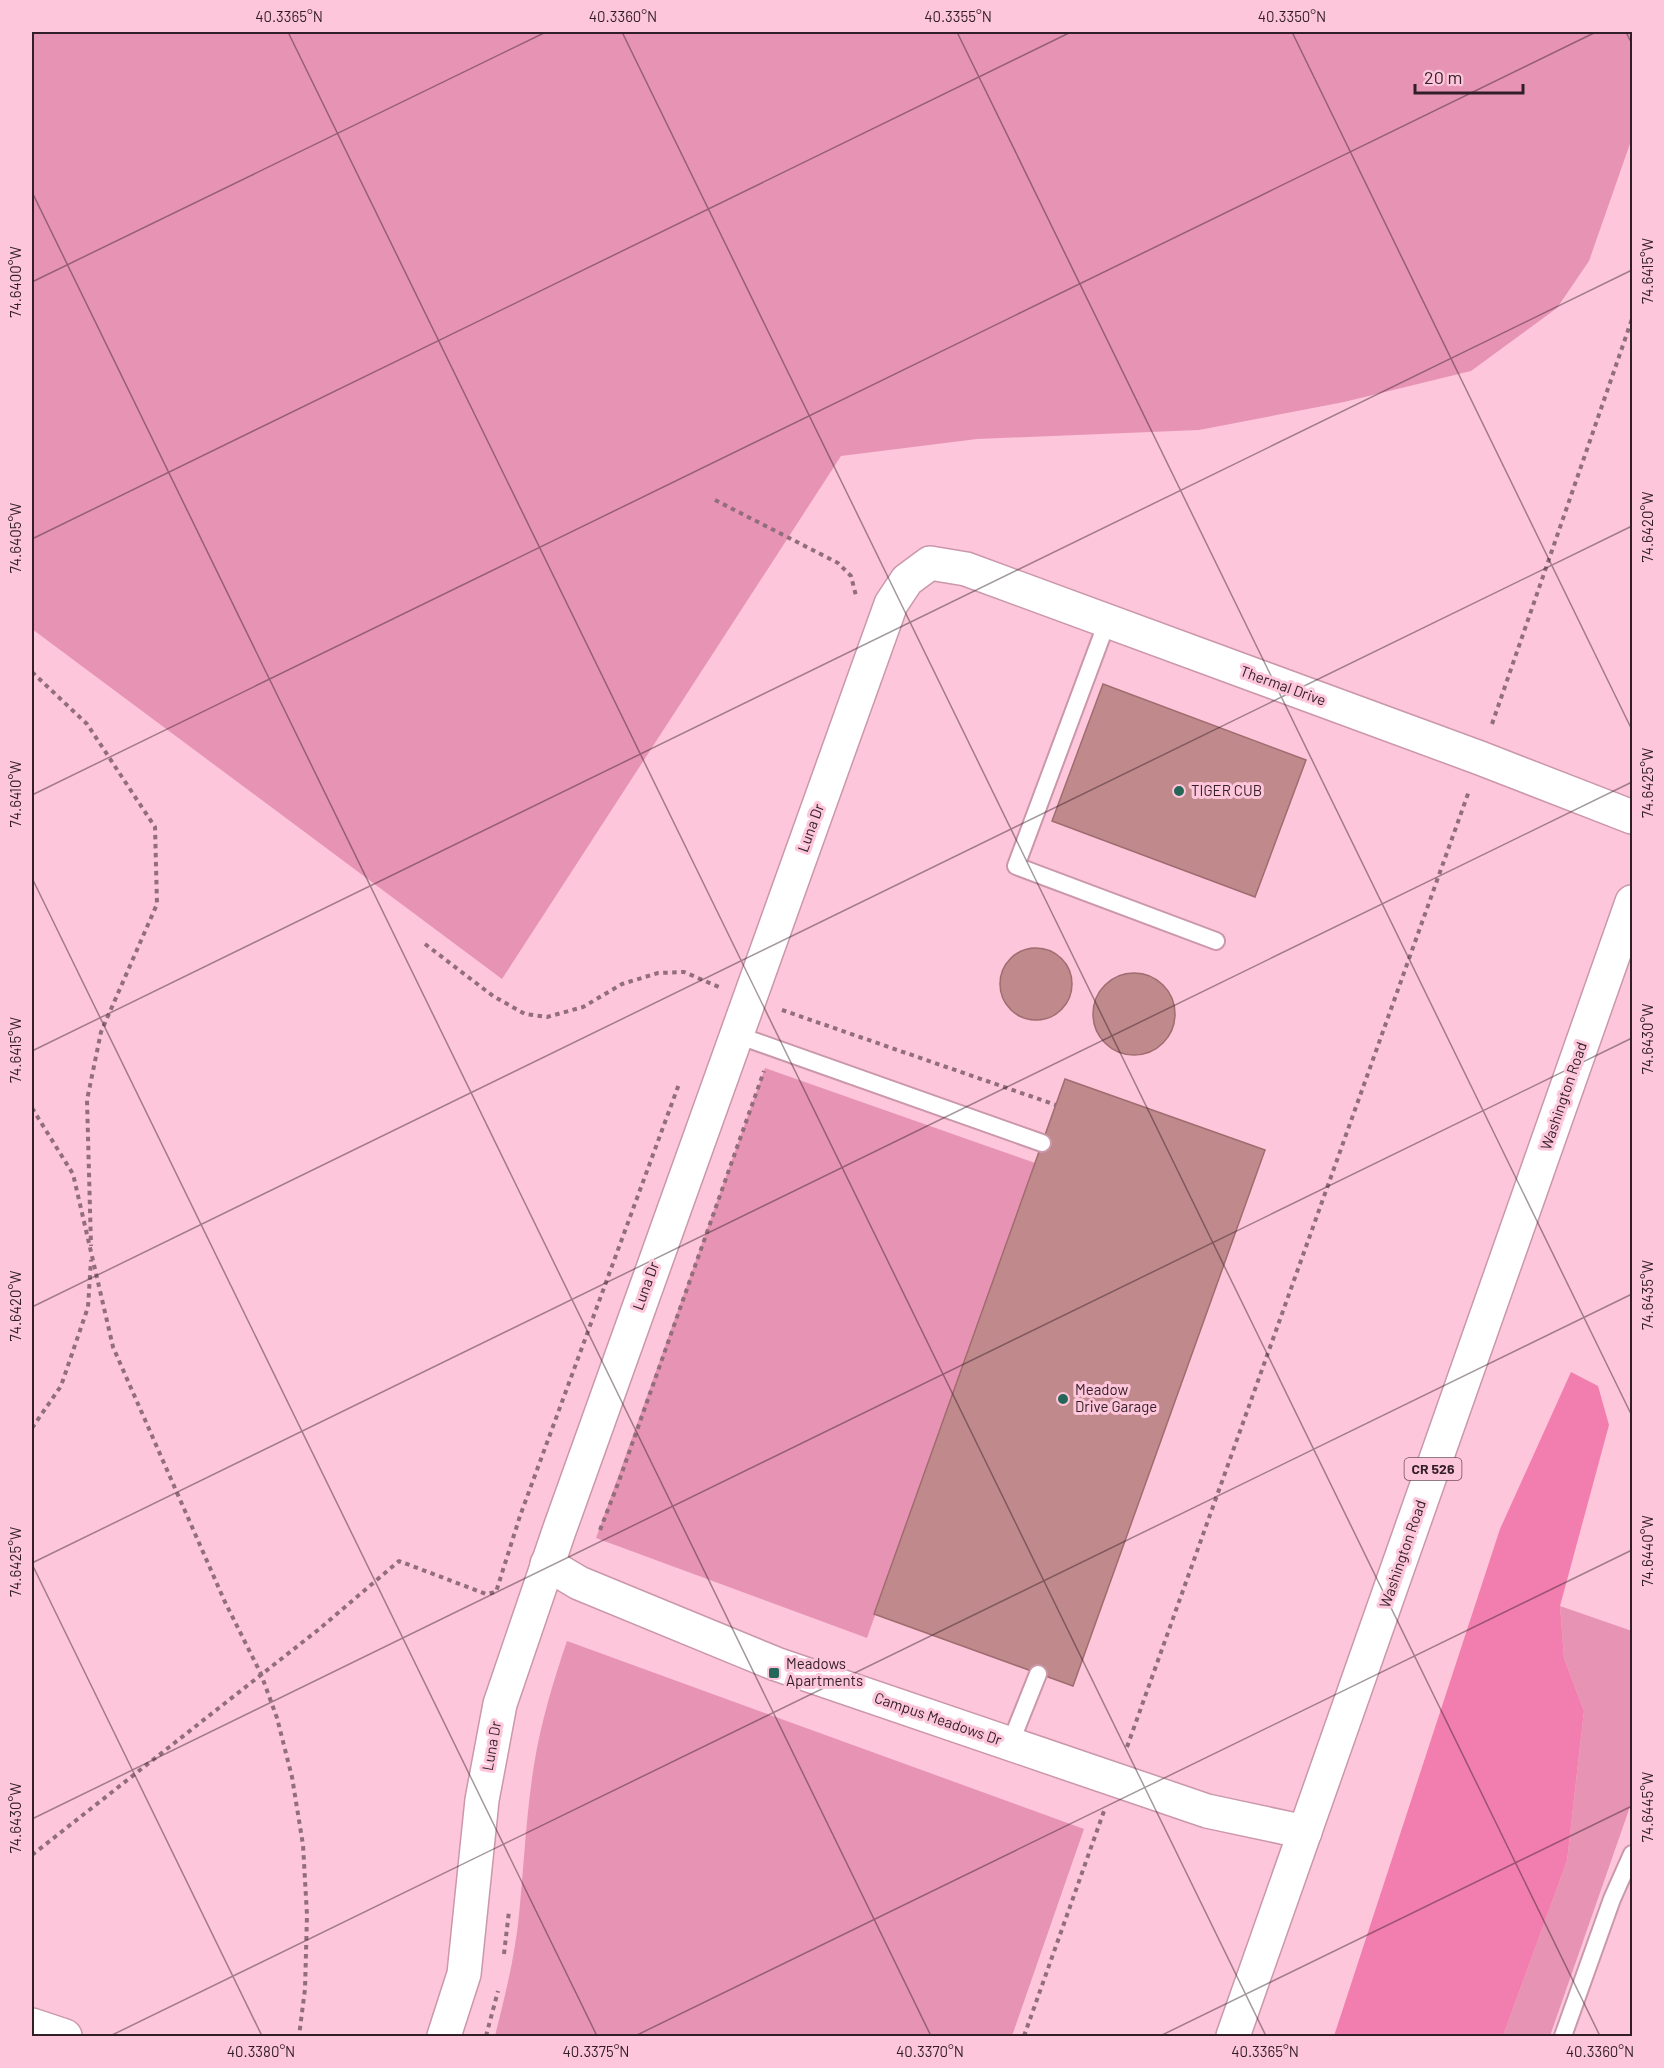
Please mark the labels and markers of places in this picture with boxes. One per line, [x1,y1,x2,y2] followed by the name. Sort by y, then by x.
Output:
[1191,781,1262,799] place label: TIGER CUB
[1172,784,1186,798] marker: TIGER CUB
[1075,1380,1157,1415] place label: Meadow Drive Garage
[1056,1392,1070,1406] marker: Meadow Drive Garage
[786,1654,863,1689] place label: Meadows Apartments
[767,1666,781,1680] marker: Meadows Apartments

